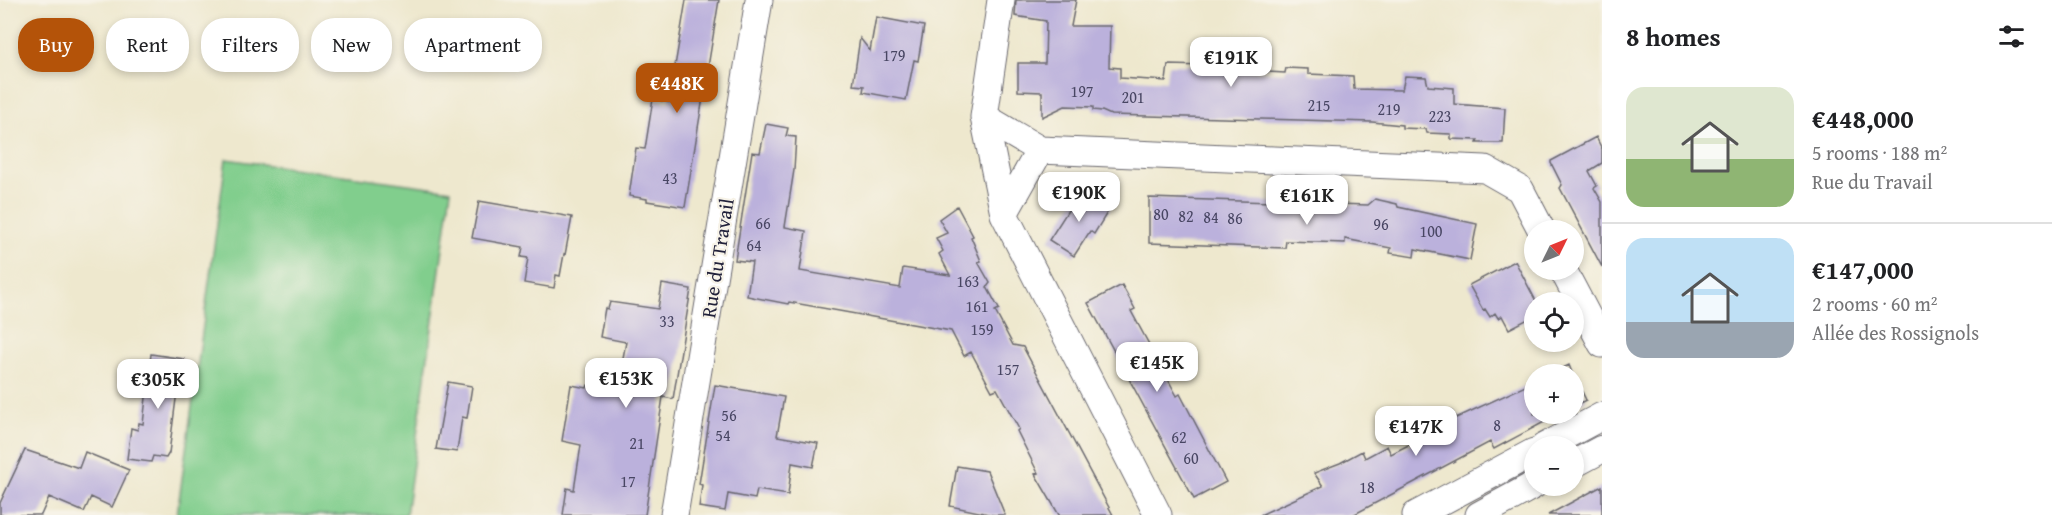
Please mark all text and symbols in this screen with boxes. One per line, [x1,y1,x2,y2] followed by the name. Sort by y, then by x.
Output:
[1626,17,1721,56] text: 8 homes
[18,18,94,72] chip: Buy
[106,18,189,72] chip: Rent
[201,18,299,72] chip: Filters
[311,18,392,72] chip: New
[404,18,542,72] chip: Apartment
[1995,20,2028,53] icon: filters
[1189,37,1273,88] pin: €191K
[1204,42,1258,71] text: €191K
[882,43,906,67] house number: 179
[635,63,719,114] pin: €448K
[650,68,704,97] text: €448K
[1070,79,1094,103] house number: 197
[1121,85,1145,109] house number: 201
[1307,93,1331,117] house number: 215
[1377,97,1401,121] house number: 219
[1812,99,1914,138] text: €448,000
[1428,104,1452,128] house number: 223
[1674,111,1746,183] icon: home
[1812,138,1947,167] text: 5 rooms · 188 m²
[662,166,678,190] house number: 43
[1812,167,1933,196] text: Rue du Travail
[1037,172,1121,223] pin: €190K
[1265,175,1349,226] pin: €161K
[1052,177,1106,206] text: €190K
[1280,180,1334,209] text: €161K
[693,196,741,320] street label: Rue du Travail
[1153,202,1169,226] house number: 80
[1178,204,1194,228] house number: 82
[1203,205,1219,229] house number: 84
[1227,206,1243,230] house number: 86
[755,211,771,235] house number: 66
[1373,212,1389,236] house number: 96
[1419,219,1443,243] house number: 100
[1524,220,1584,280] north arrow
[1524,220,1584,496] map controls
[746,233,762,257] house number: 64
[1812,250,1914,289] text: €147,000
[1674,262,1746,334] icon: home
[956,269,980,293] house number: 163
[1812,289,1938,318] text: 2 rooms · 60 m²
[1524,292,1584,352] button: locate
[965,294,989,318] house number: 161
[659,309,675,333] house number: 33
[970,317,994,341] house number: 159
[1812,318,1979,347] text: Allée des Rossignols
[1115,342,1199,393] pin: €145K
[1130,347,1184,376] text: €145K
[996,357,1020,381] house number: 157
[584,358,668,409] pin: €153K
[116,359,200,410] pin: €305K
[599,363,653,392] text: €153K
[131,364,185,393] text: €305K
[1524,364,1584,424] button: +
[721,403,737,427] house number: 56
[1374,406,1458,457] pin: €147K
[1389,411,1443,440] text: €147K
[1493,413,1501,437] house number: 8
[715,423,731,447] house number: 54
[1171,425,1187,449] house number: 62
[629,431,645,455] house number: 21
[1524,436,1584,496] button: −
[1183,446,1199,470] house number: 60
[620,469,636,493] house number: 17
[1359,475,1375,499] house number: 18

